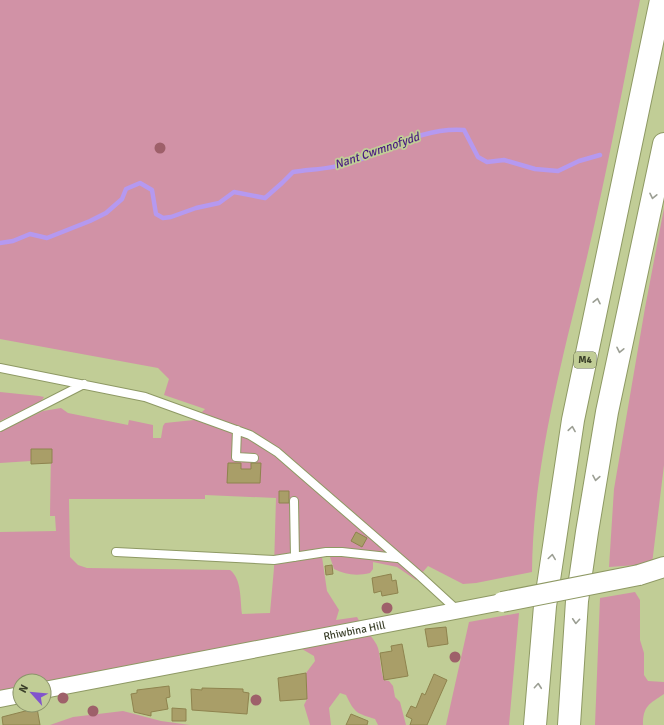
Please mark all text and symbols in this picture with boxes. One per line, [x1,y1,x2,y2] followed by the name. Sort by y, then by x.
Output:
[333,129,423,172] water label: Nant Cwmnofydd
[649,193,657,199] one-way arrow
[593,298,601,304] one-way arrow
[616,347,625,353] one-way arrow
[574,352,596,368] road number: M4
[567,425,576,432] one-way arrow
[592,475,601,481] one-way arrow
[547,554,556,560] one-way arrow
[322,618,386,643] street label: Rhiwbina Hill
[571,618,580,624] one-way arrow
[12,673,52,713] north arrow
[16,682,31,695] text: N
[533,683,542,689] one-way arrow

